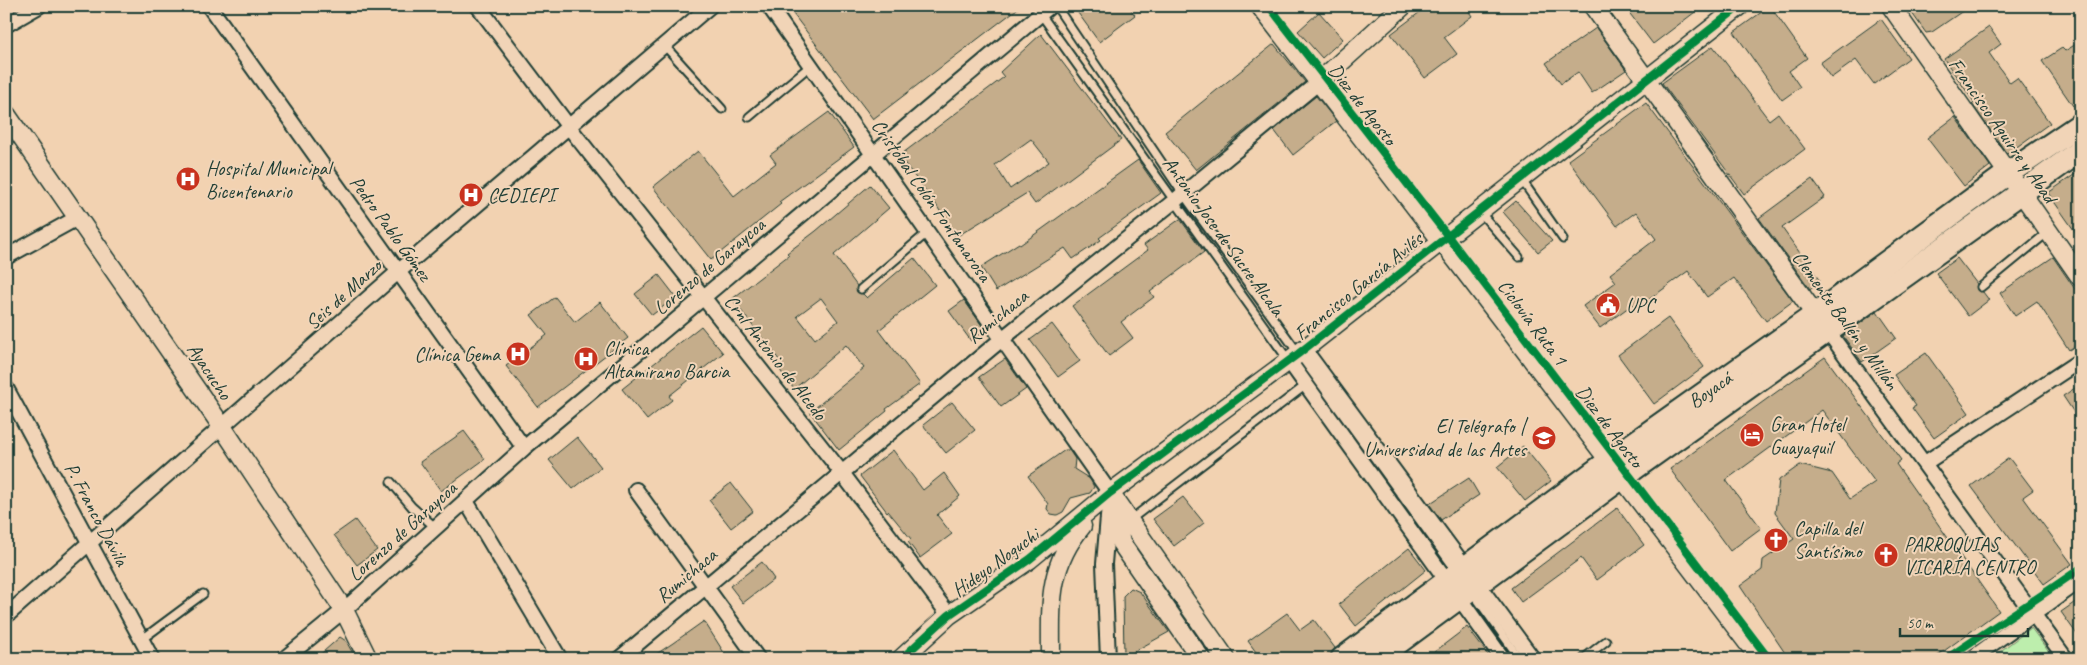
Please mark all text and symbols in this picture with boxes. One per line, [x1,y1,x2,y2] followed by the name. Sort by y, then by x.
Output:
[1943,53,2064,210] street label: Francisco Aguirre y Abad
[1323,58,1404,152] street label: Diez de Agosto
[866,114,998,288] street label: Cristóbal Colón Fontanarosa
[1157,152,1291,322] street label: Antonio Jose de Sucre Alcala
[206,156,334,204] place label: Hospital Municipal Bicentenario
[175,166,201,192] hospital icon: Hospital Municipal Bicentenario
[344,171,438,287] street label: Pedro Pablo Gómez
[458,182,484,208] hospital icon: CEDIEPI
[488,183,560,208] place label: CEDIEPI
[648,211,772,320] street label: Lorenzo de Garaycoa
[1289,226,1429,346] street label: Francisco García Avilés
[1787,246,1905,396] street label: Clemente Ballén y Millán
[300,252,388,335] street label: Seis de Marzo
[1492,274,1574,371] street label: Ciclovía Ruta 1
[961,283,1034,349] street label: Rumichaca
[719,290,833,426] street label: Crnl Antonio de Alcedo
[1595,292,1621,318] public building icon: UPC
[1626,293,1657,318] place label: UPC
[604,336,730,384] place label: Clínica Altamirano Barcia
[181,338,238,405] street label: Ayacucho
[505,341,531,367] hospital icon: Clínica Gema
[415,342,501,367] place label: Clínica Gema
[573,346,599,372] hospital icon: Clínica Altamirano Barcia
[1683,365,1739,414] street label: Boyacá
[1570,380,1650,474] street label: Diez de Agosto
[1770,412,1848,460] place label: Gran Hotel Guayaquil
[1364,414,1528,462] place label: El Telégrafo | Universidad de las Artes
[1739,422,1765,448] hotel icon: Gran Hotel Guayaquil
[1531,425,1557,451] school or university icon: El Telégrafo | Universidad de las Artes
[59,458,135,572] street label: P. Franco Dávila
[343,475,463,587] street label: Lorenzo de Garaycoa
[1794,516,1865,564] place label: Capilla del Santísimo
[947,521,1046,602] street label: Hideyo Noguchi
[1763,527,1789,553] church icon: Capilla del Santísimo
[1904,532,2037,580] place label: PARROQUIAS VICARÍA CENTRO
[650,542,723,608] street label: Rumichaca
[1873,542,1899,568] church icon: PARROQUIAS VICARÍA CENTRO
[1900,605,2027,637] scale bar
[1907,614,1934,633] text: 50 m

